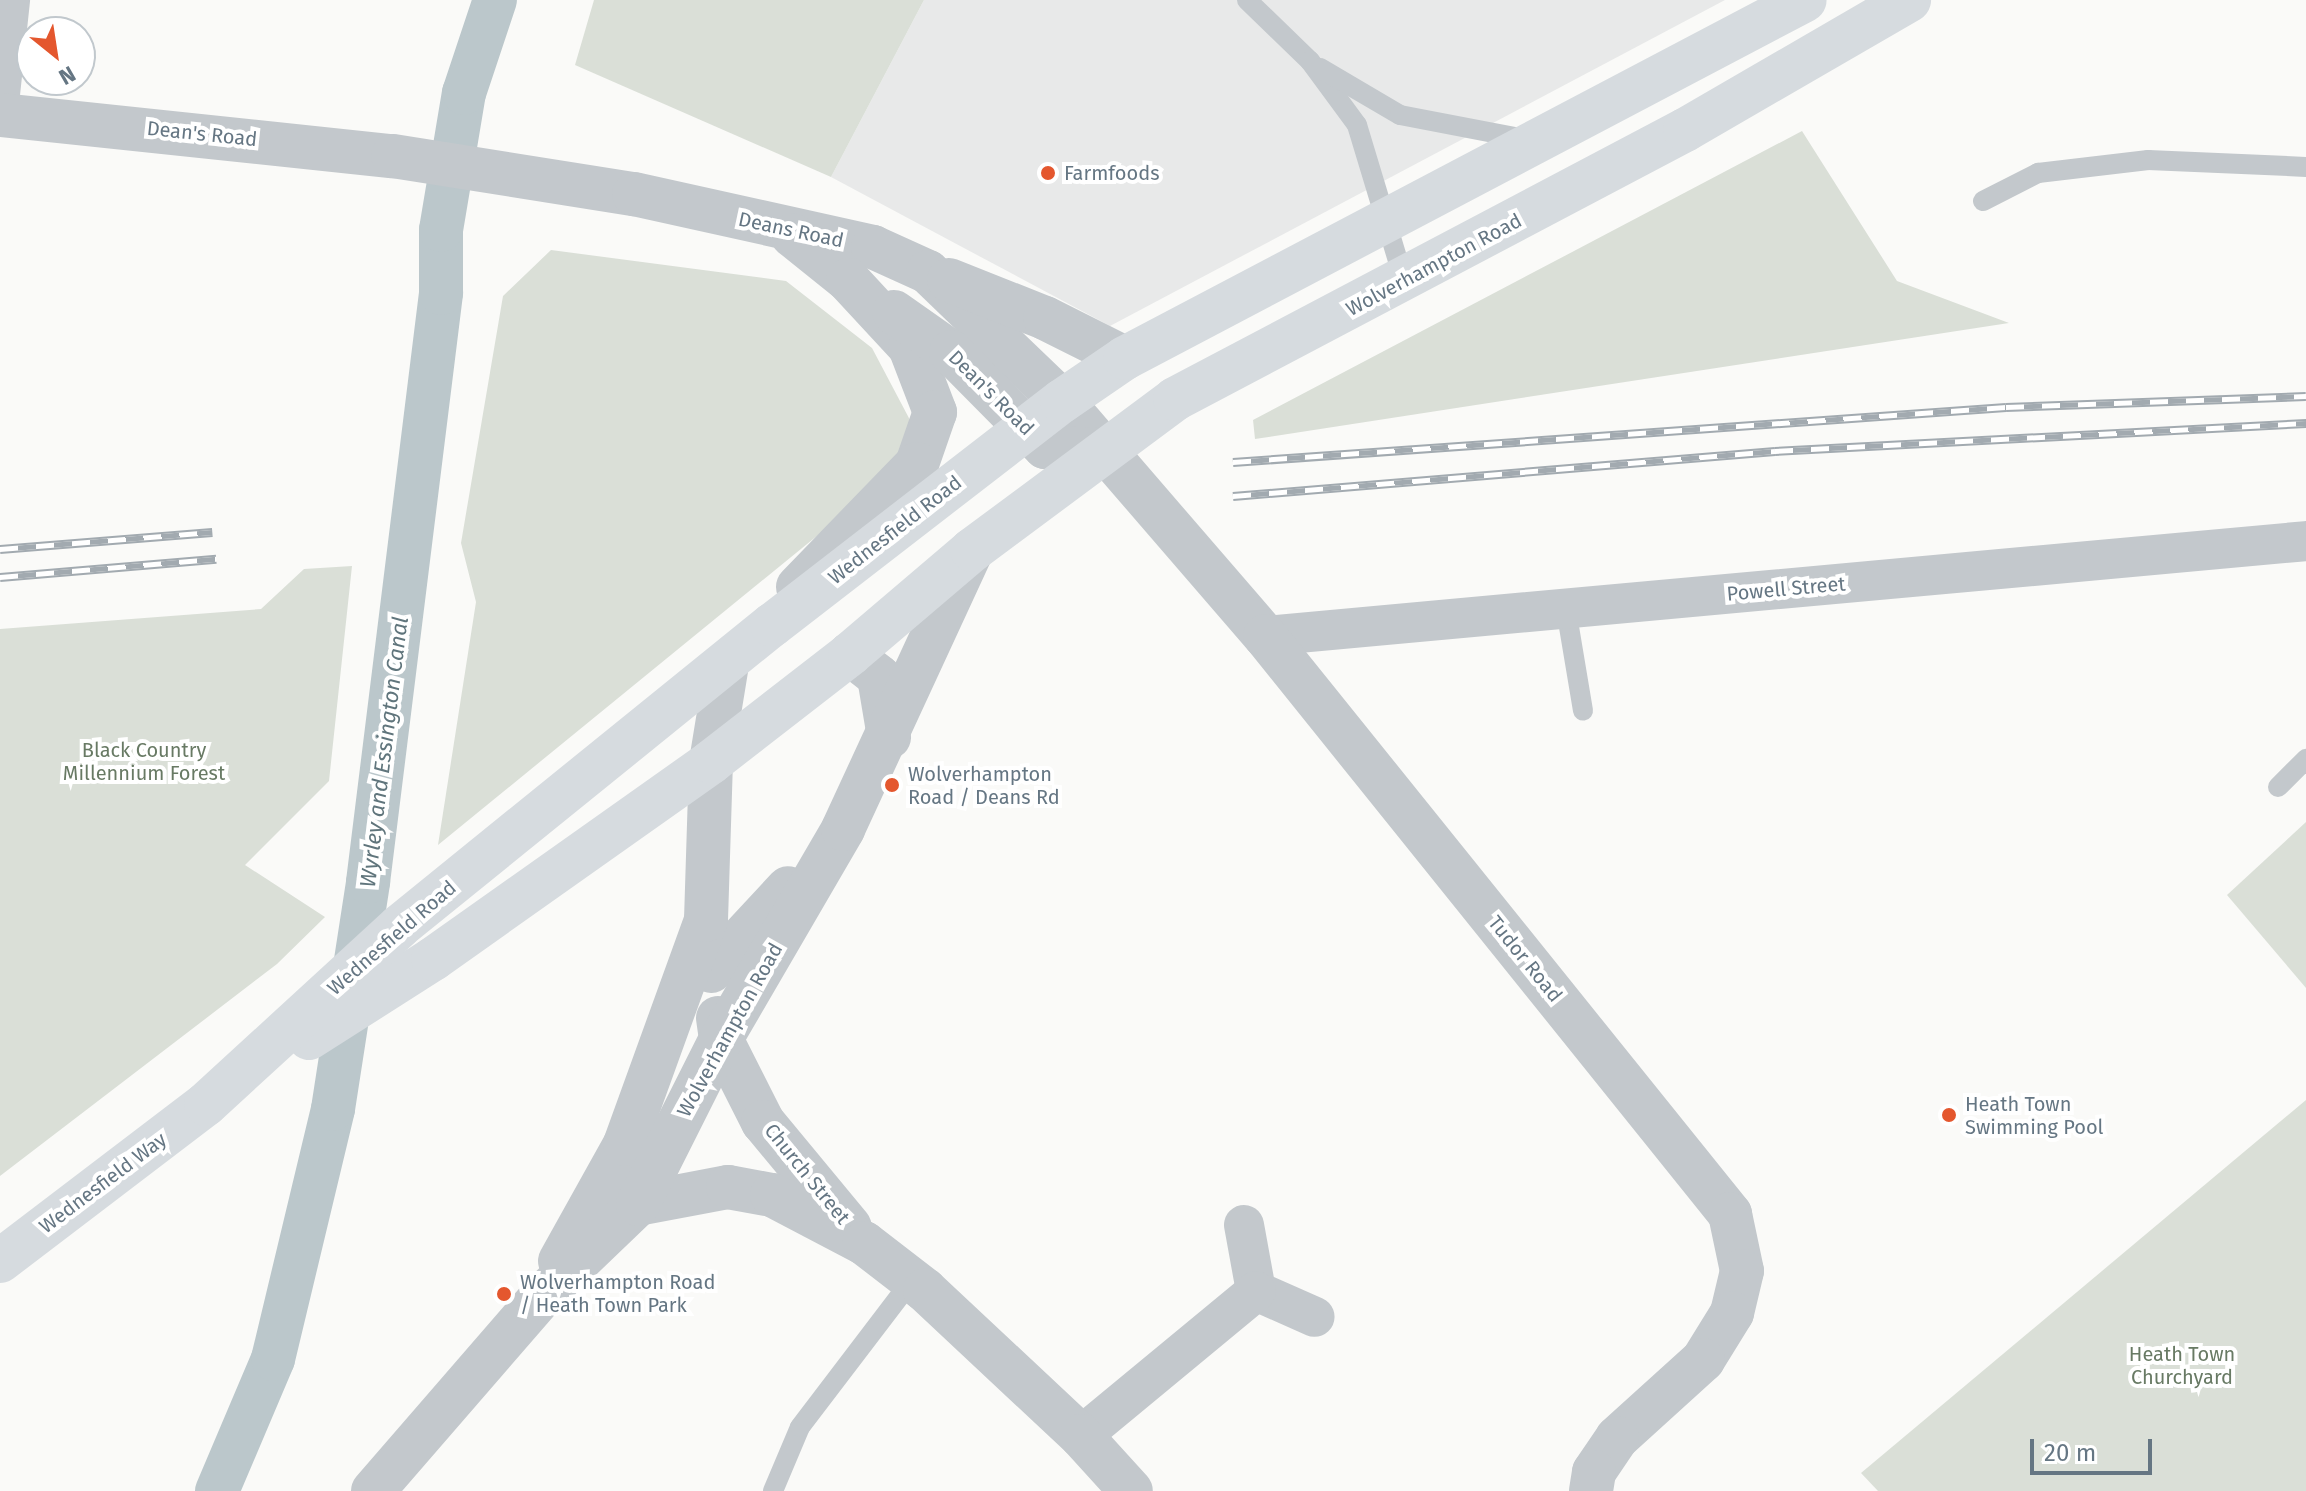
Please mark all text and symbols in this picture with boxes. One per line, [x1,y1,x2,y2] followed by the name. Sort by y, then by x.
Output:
[16,16,96,96] north arrow
[54,60,80,91] text: N
[146,116,258,152] street label: Dean's Road
[1064,161,1160,185] place label: Farmfoods
[1039,164,1057,182] marker: Farmfoods
[736,207,846,253] street label: Deans Road
[1342,209,1526,321] street label: Wolverhampton Road
[943,345,1039,441] street label: Dean's Road
[824,470,966,590] street label: Wednesfield Road
[1726,572,1846,606] street label: Powell Street
[354,615,414,889] water label: Wyrley and Essington Canal
[63,739,225,786] park label: Black Country Millennium Forest
[908,762,1060,809] place label: Wolverhampton Road / Deans Rd
[883,776,901,794] marker: Wolverhampton Road / Deans Rd
[323,876,461,1000] street label: Wednesfield Road
[1483,911,1567,1007] street label: Tudor Road
[672,939,788,1121] street label: Wolverhampton Road
[1965,1092,2103,1139] place label: Heath Town Swimming Pool
[1940,1106,1958,1124] marker: Heath Town Swimming Pool
[759,1119,855,1229] street label: Church Street
[35,1127,171,1239] street label: Wednesfield Way
[520,1270,715,1317] place label: Wolverhampton Road / Heath Town Park
[495,1285,513,1303] marker: Wolverhampton Road / Heath Town Park
[2129,1342,2235,1389] park label: Heath Town Churchyard
[2034,1423,2156,1473] scale bar
[2044,1439,2096,1467] text: 20 m

